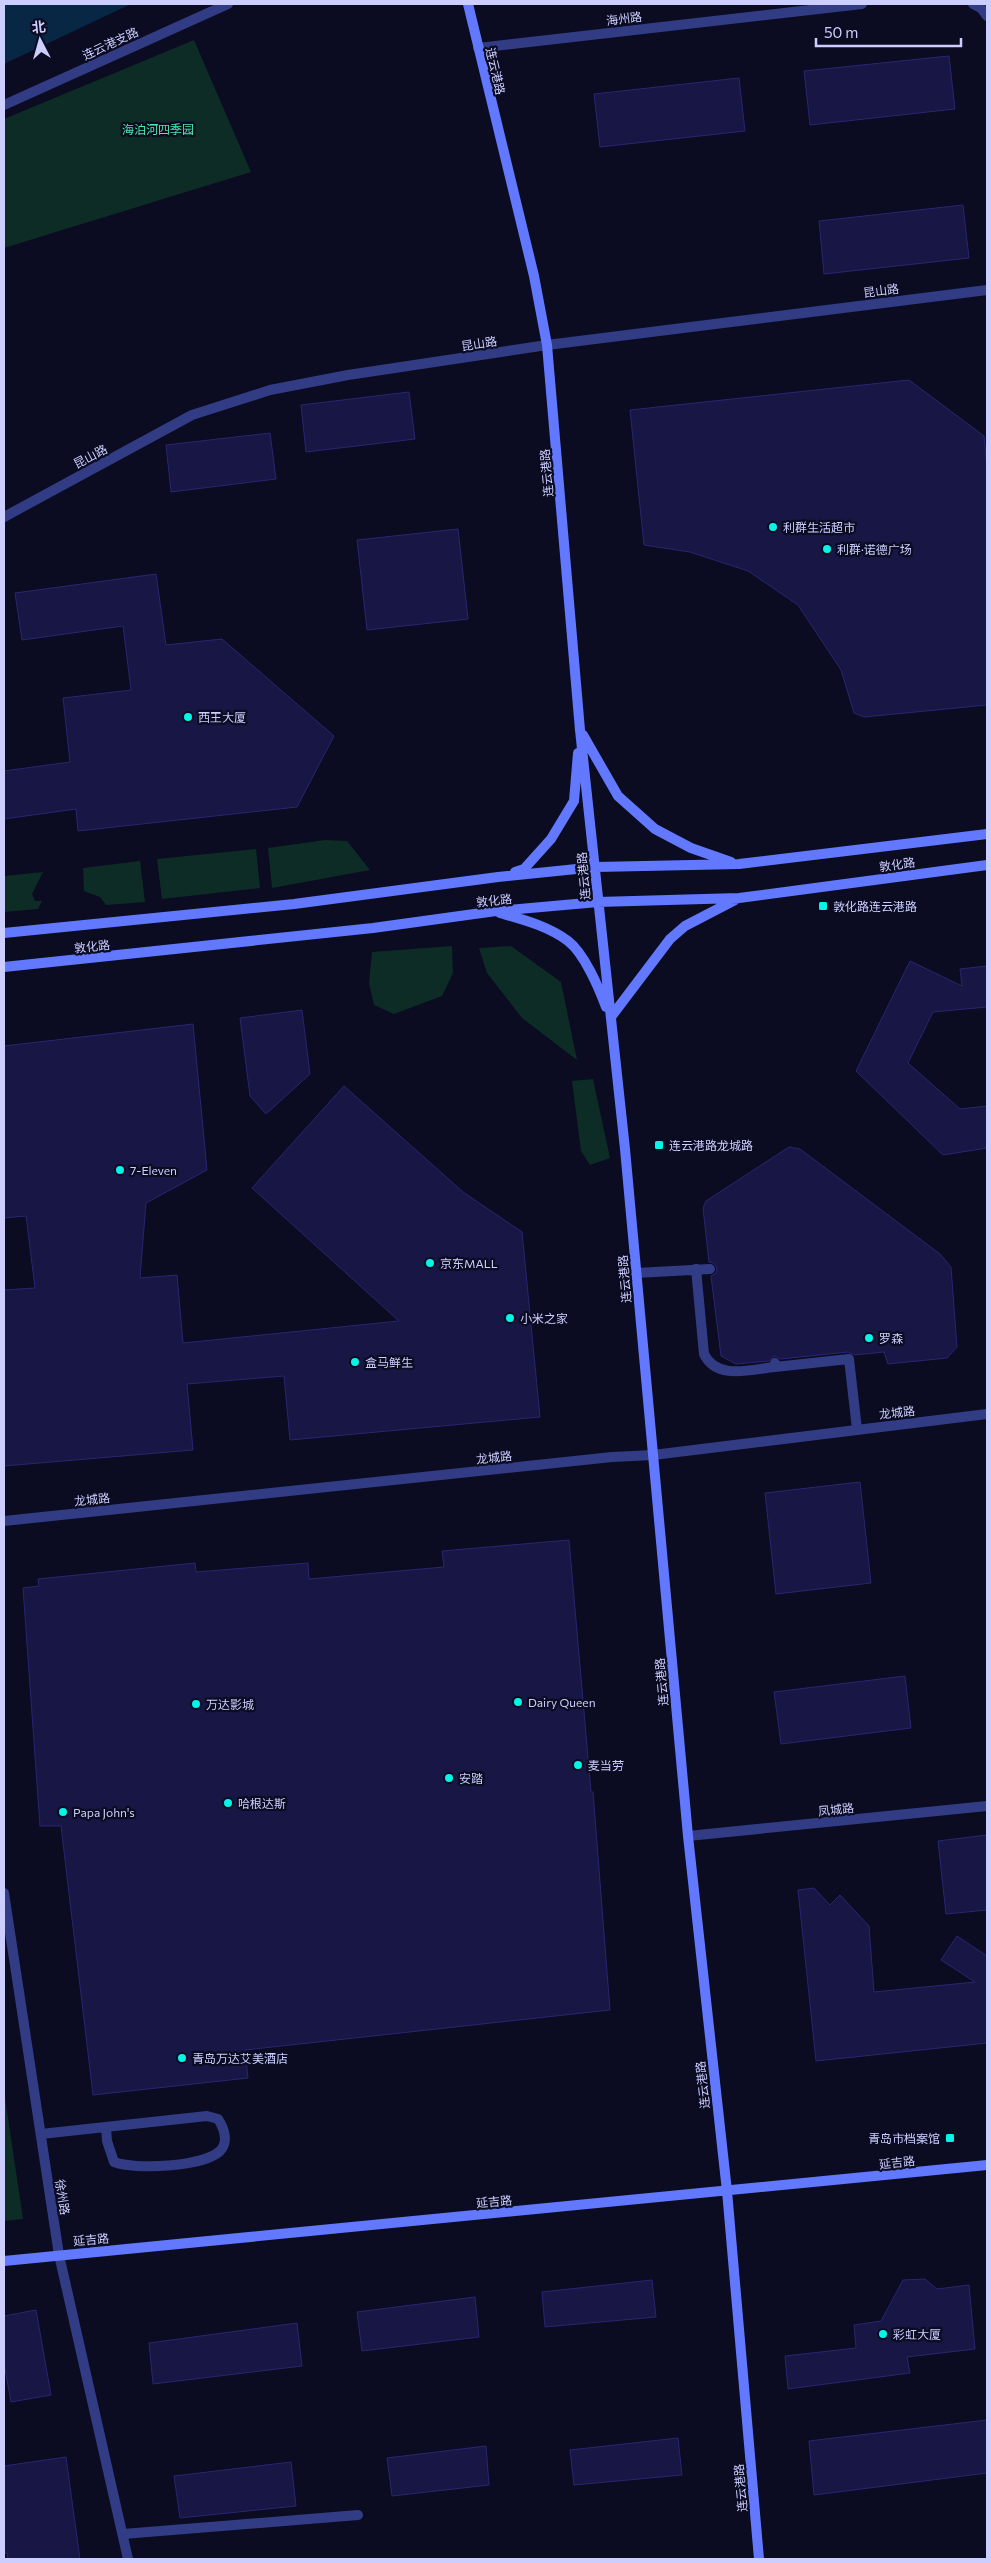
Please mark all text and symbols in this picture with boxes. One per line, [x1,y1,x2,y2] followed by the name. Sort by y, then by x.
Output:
[605,9,643,27] street label: 海州路
[15,15,65,65] north arrow
[816,15,961,47] scale bar
[31,17,46,36] text: 北
[824,23,858,41] text: 50 m
[80,24,140,62] street label: 连云港支路
[484,46,508,96] street label: 连云港路
[122,122,194,136] park label: 海泊河四季园
[862,281,900,299] street label: 昆山路
[460,333,498,353] street label: 昆山路
[71,441,109,471] street label: 昆山路
[537,448,555,498] street label: 连云港路
[783,520,855,534] place label: 利群生活超市
[767,521,779,533] marker: 利群生活超市
[837,542,912,556] place label: 利群·诺德广场
[821,543,833,555] marker: 利群·诺德广场
[198,710,246,724] place label: 西王大厦
[182,711,194,723] marker: 西王大厦
[574,851,592,901] street label: 连云港路
[878,855,916,873] street label: 敦化路
[475,891,513,909] street label: 敦化路
[833,899,917,913] place label: 敦化路连云港路
[817,900,829,912] marker: 敦化路连云港路
[73,937,111,955] street label: 敦化路
[669,1138,753,1152] place label: 连云港路龙城路
[653,1139,665,1151] marker: 连云港路龙城路
[130,1163,177,1177] place label: 7-Eleven
[114,1164,126,1176] marker: 7-Eleven
[615,1254,633,1304] street label: 连云港路
[440,1256,498,1270] place label: 京东MALL
[424,1257,436,1269] marker: 京东MALL
[520,1311,568,1325] place label: 小米之家
[504,1312,516,1324] marker: 小米之家
[879,1331,903,1345] place label: 罗森
[863,1332,875,1344] marker: 罗森
[365,1355,413,1369] place label: 盒马鲜生
[349,1356,361,1368] marker: 盒马鲜生
[878,1403,916,1421] street label: 龙城路
[475,1448,513,1466] street label: 龙城路
[73,1490,111,1508] street label: 龙城路
[652,1657,670,1707] street label: 连云港路
[528,1695,596,1709] place label: Dairy Queen
[512,1696,524,1708] marker: Dairy Queen
[206,1697,254,1711] place label: 万达影城
[190,1698,202,1710] marker: 万达影城
[588,1758,624,1772] place label: 麦当劳
[572,1759,584,1771] marker: 麦当劳
[459,1771,483,1785] place label: 安踏
[443,1772,455,1784] marker: 安踏
[238,1796,286,1810] place label: 哈根达斯
[222,1797,234,1809] marker: 哈根达斯
[817,1800,855,1818] street label: 凤城路
[73,1805,135,1820] place label: Papa John's
[57,1806,69,1818] marker: Papa John's
[192,2051,288,2065] place label: 青岛万达艾美酒店
[176,2052,188,2064] marker: 青岛万达艾美酒店
[693,2060,711,2110] street label: 连云港路
[868,2131,940,2145] place label: 青岛市档案馆
[944,2132,956,2144] marker: 青岛市档案馆
[878,2153,916,2171] street label: 延吉路
[53,2178,73,2216] street label: 徐州路
[475,2192,513,2210] street label: 延吉路
[72,2230,110,2248] street label: 延吉路
[893,2327,941,2341] place label: 彩虹大厦
[877,2328,889,2340] marker: 彩虹大厦
[731,2463,749,2513] street label: 连云港路

